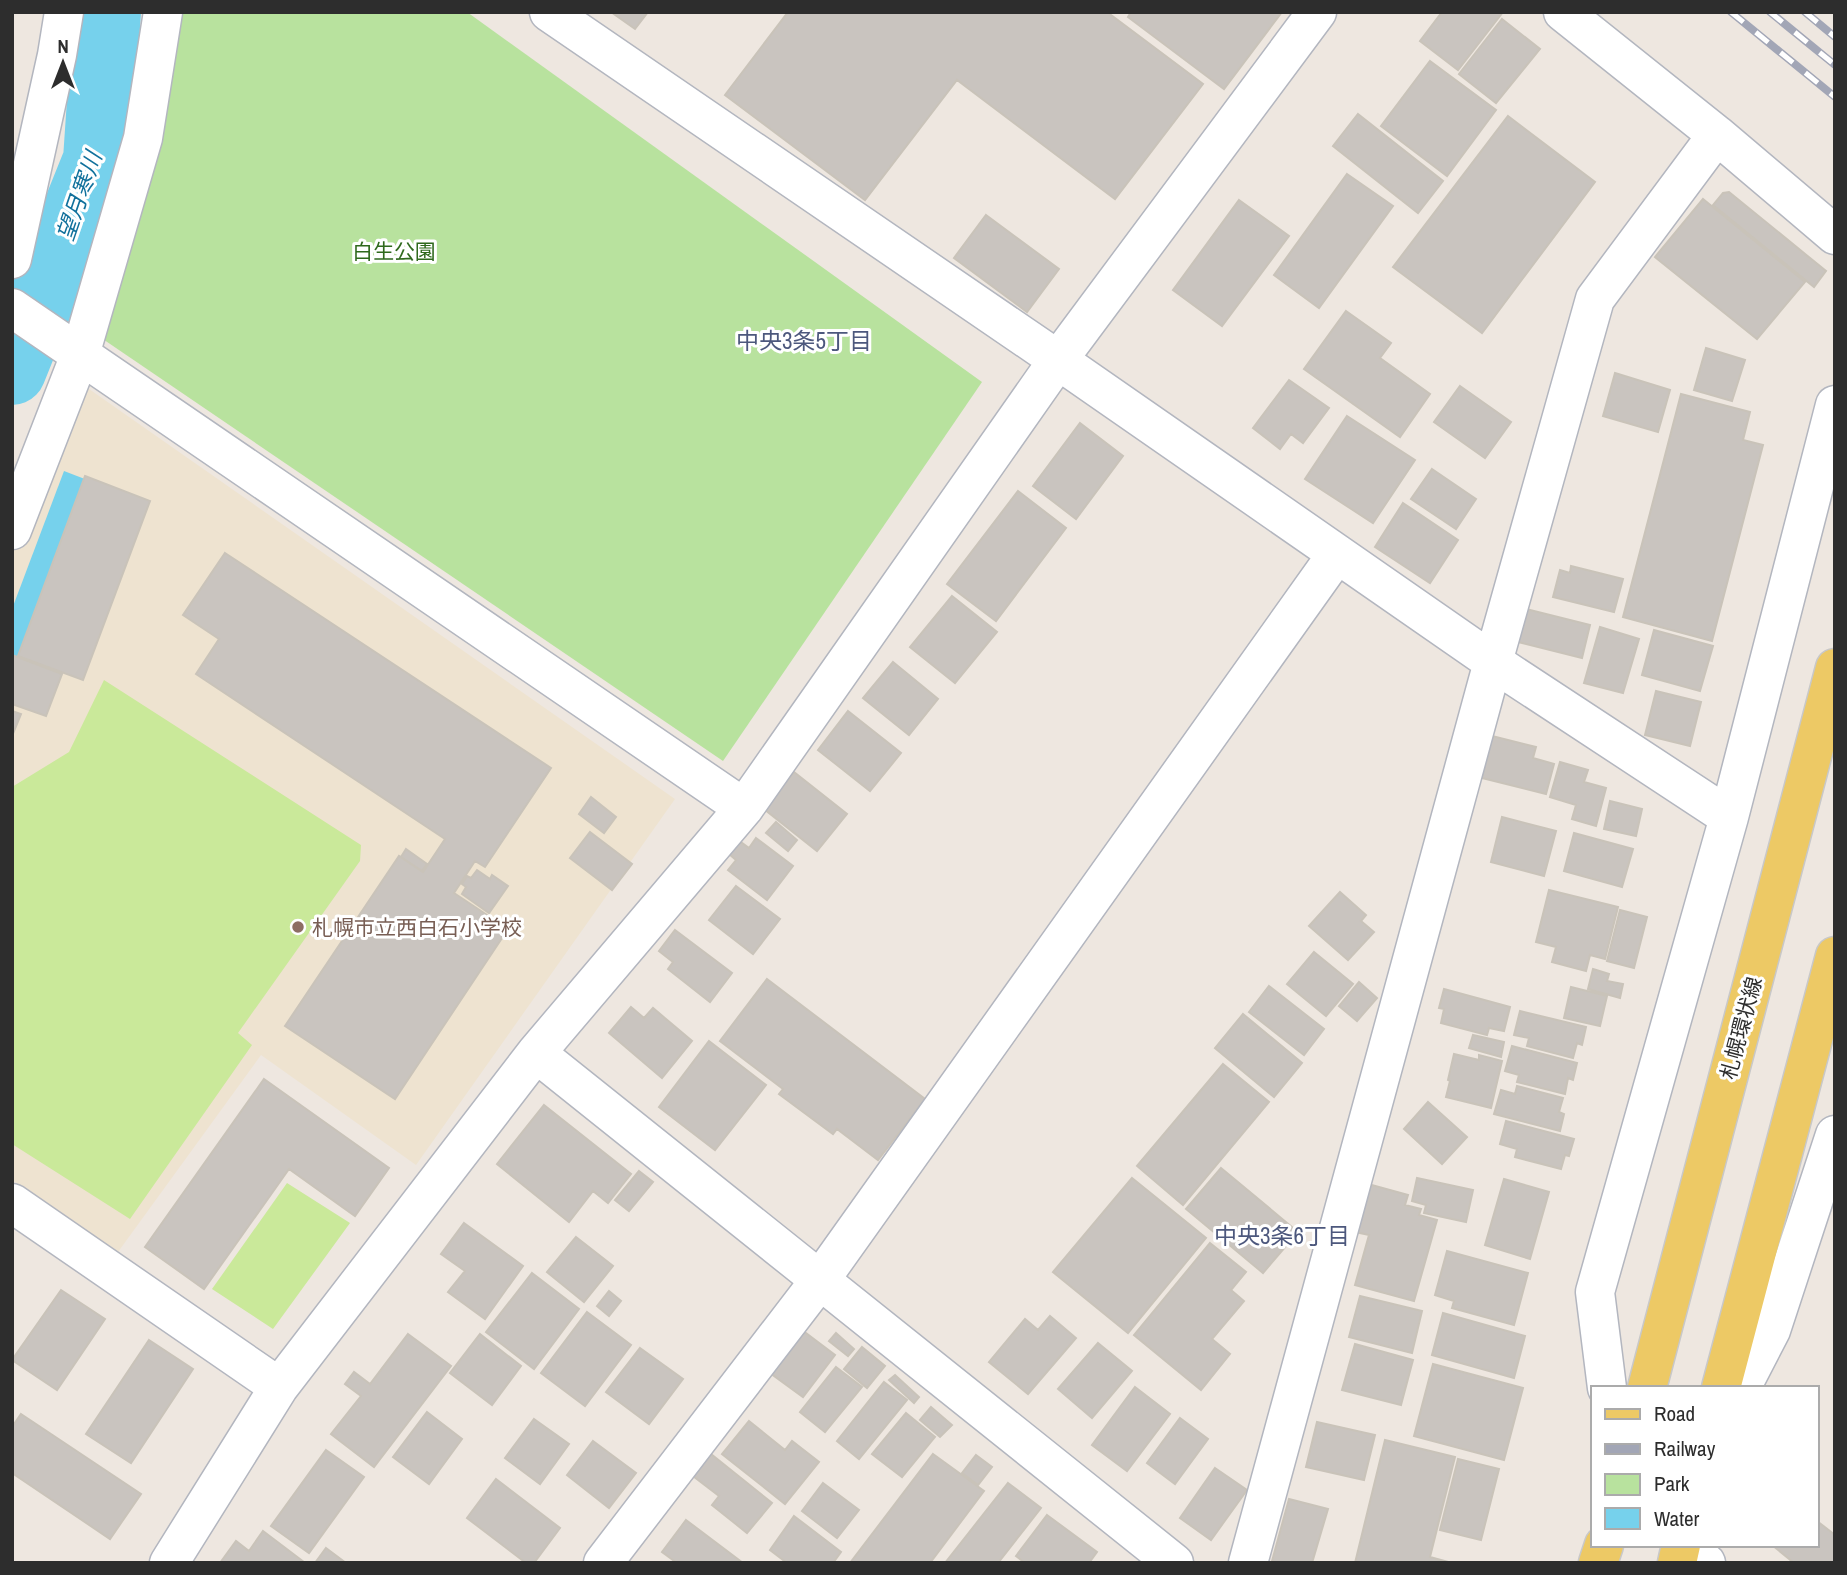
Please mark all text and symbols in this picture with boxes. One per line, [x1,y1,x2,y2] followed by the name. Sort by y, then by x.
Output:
[28,28,98,98] north arrow
[57,33,69,59] text: N
[49,145,110,245] water label: 望月寒川
[352,237,436,266] park label: 白生公園
[736,325,872,356] district label: 中央3条5丁目
[312,913,522,942] place label: 札幌市立西白石小学校
[290,919,306,935] marker: 札幌市立西白石小学校
[1713,974,1769,1082] street label: 札幌環状線
[1214,1220,1350,1251] district label: 中央3条6丁目
[1591,1386,1819,1547] legend
[1654,1399,1695,1428] text: Road
[1654,1434,1716,1463] text: Railway
[1654,1469,1690,1498] text: Park
[1654,1504,1700,1533] text: Water

